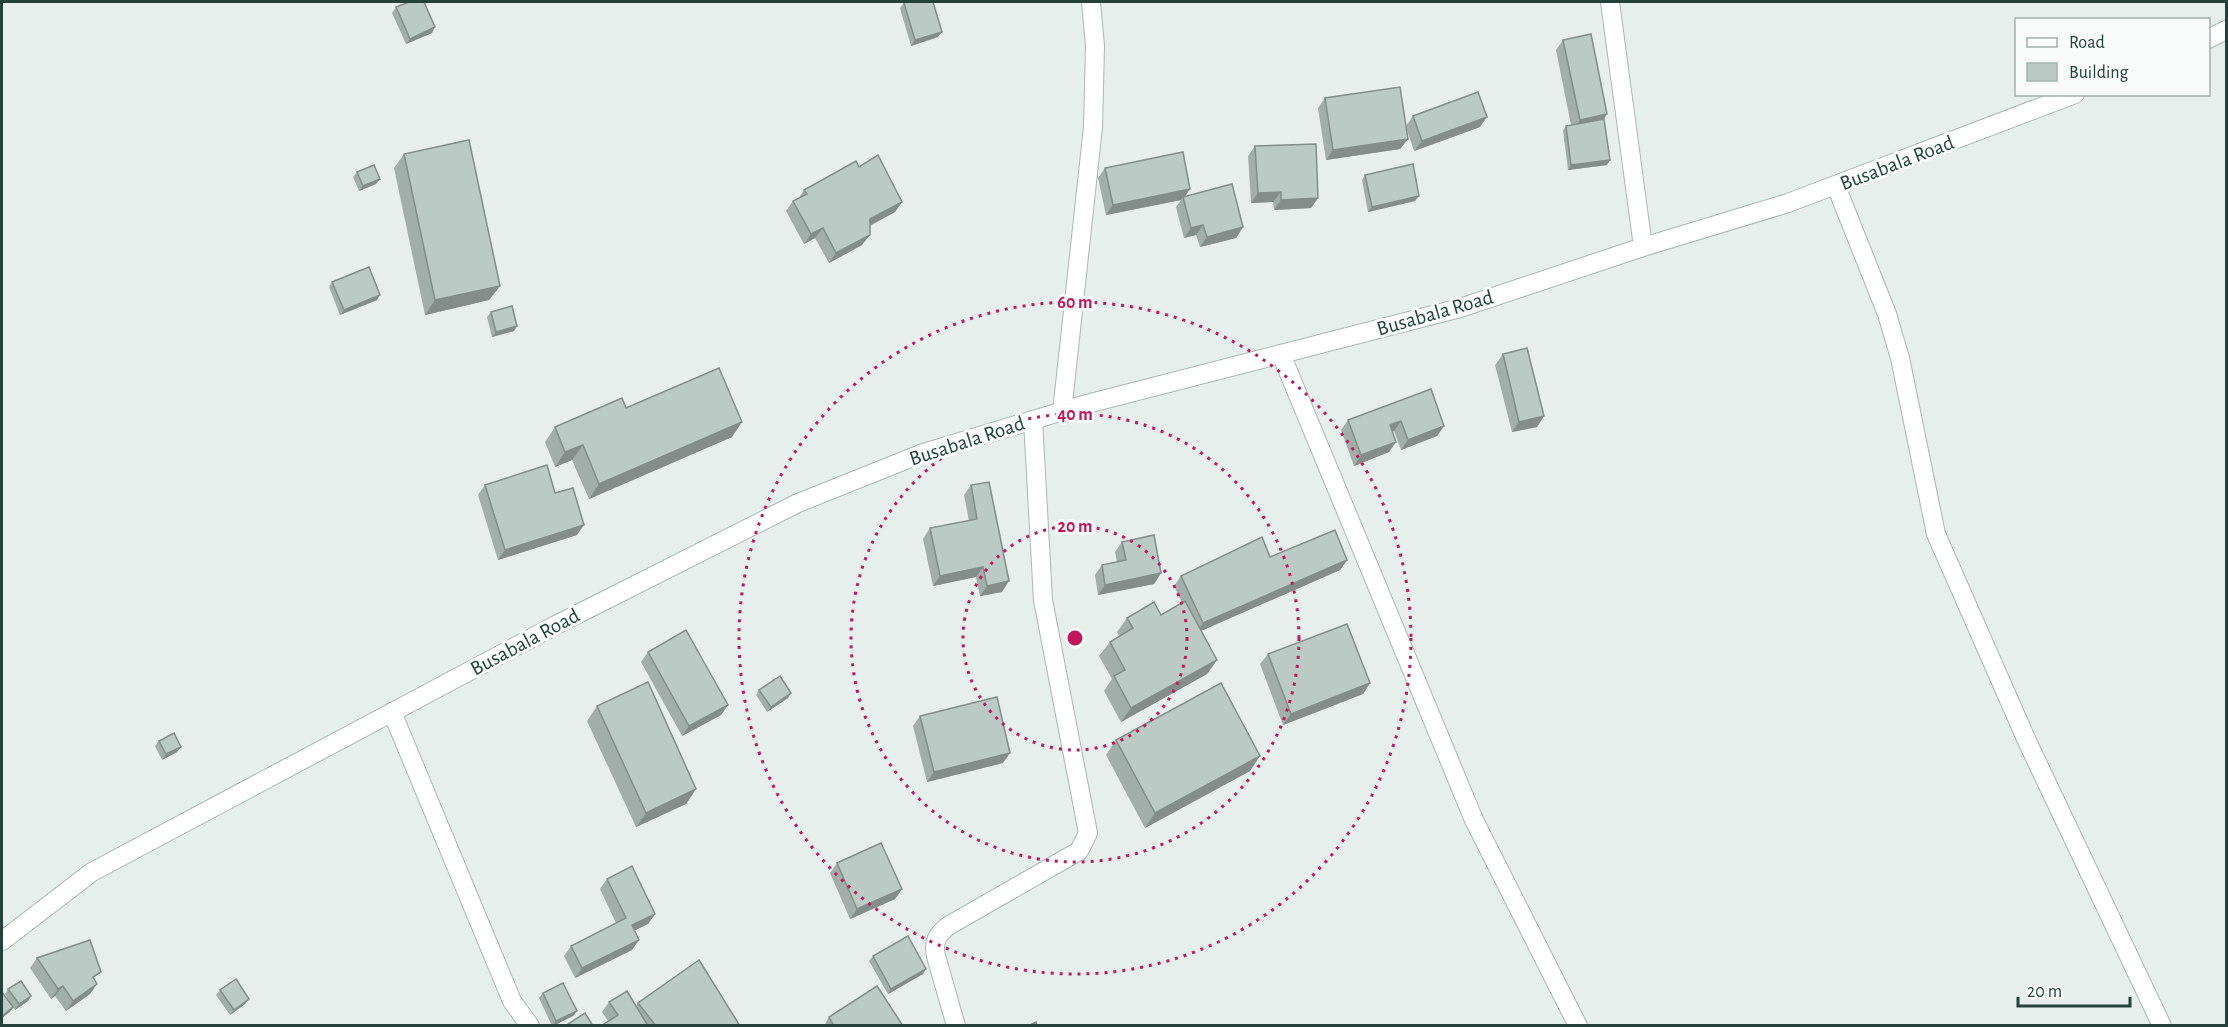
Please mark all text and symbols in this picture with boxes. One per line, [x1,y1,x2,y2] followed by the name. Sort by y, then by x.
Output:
[2015,18,2210,96] legend
[2069,34,2105,52] text: Road
[2069,64,2129,82] text: Building
[1837,132,1957,194] street label: Busabala Road
[1374,286,1496,340] street label: Busabala Road
[1057,294,1093,312] text: 60 m
[1057,406,1093,424] text: 40 m
[907,412,1027,470] street label: Busabala Road
[1057,518,1093,536] text: 20 m
[467,604,583,679] street label: Busabala Road
[1065,628,1085,648] centre of rings
[2018,970,2130,1008] scale bar
[2027,983,2062,1001] text: 20 m

